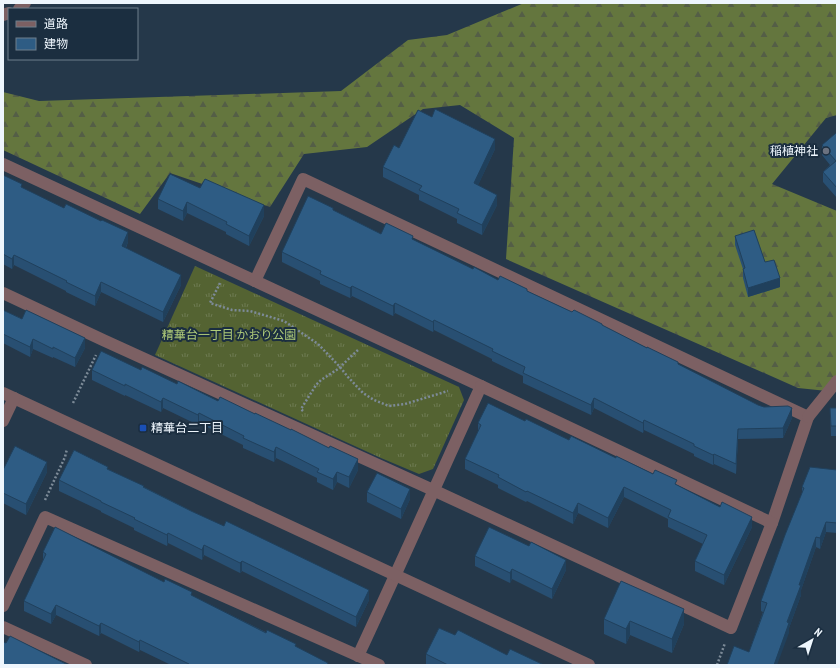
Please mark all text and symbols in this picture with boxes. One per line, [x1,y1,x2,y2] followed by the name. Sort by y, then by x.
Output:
[8,8,138,60] legend
[44,16,68,31] text: 道路
[44,36,68,51] text: 建物
[770,143,818,158] place label: 稲植神社
[821,146,831,156] marker: 稲植神社
[162,327,296,342] park label: 精華台一丁目 かおり公園
[151,420,223,435] place label: 精華台二丁目
[138,423,148,433] marker: 精華台二丁目
[792,620,832,660] north arrow
[812,625,825,640] text: N

